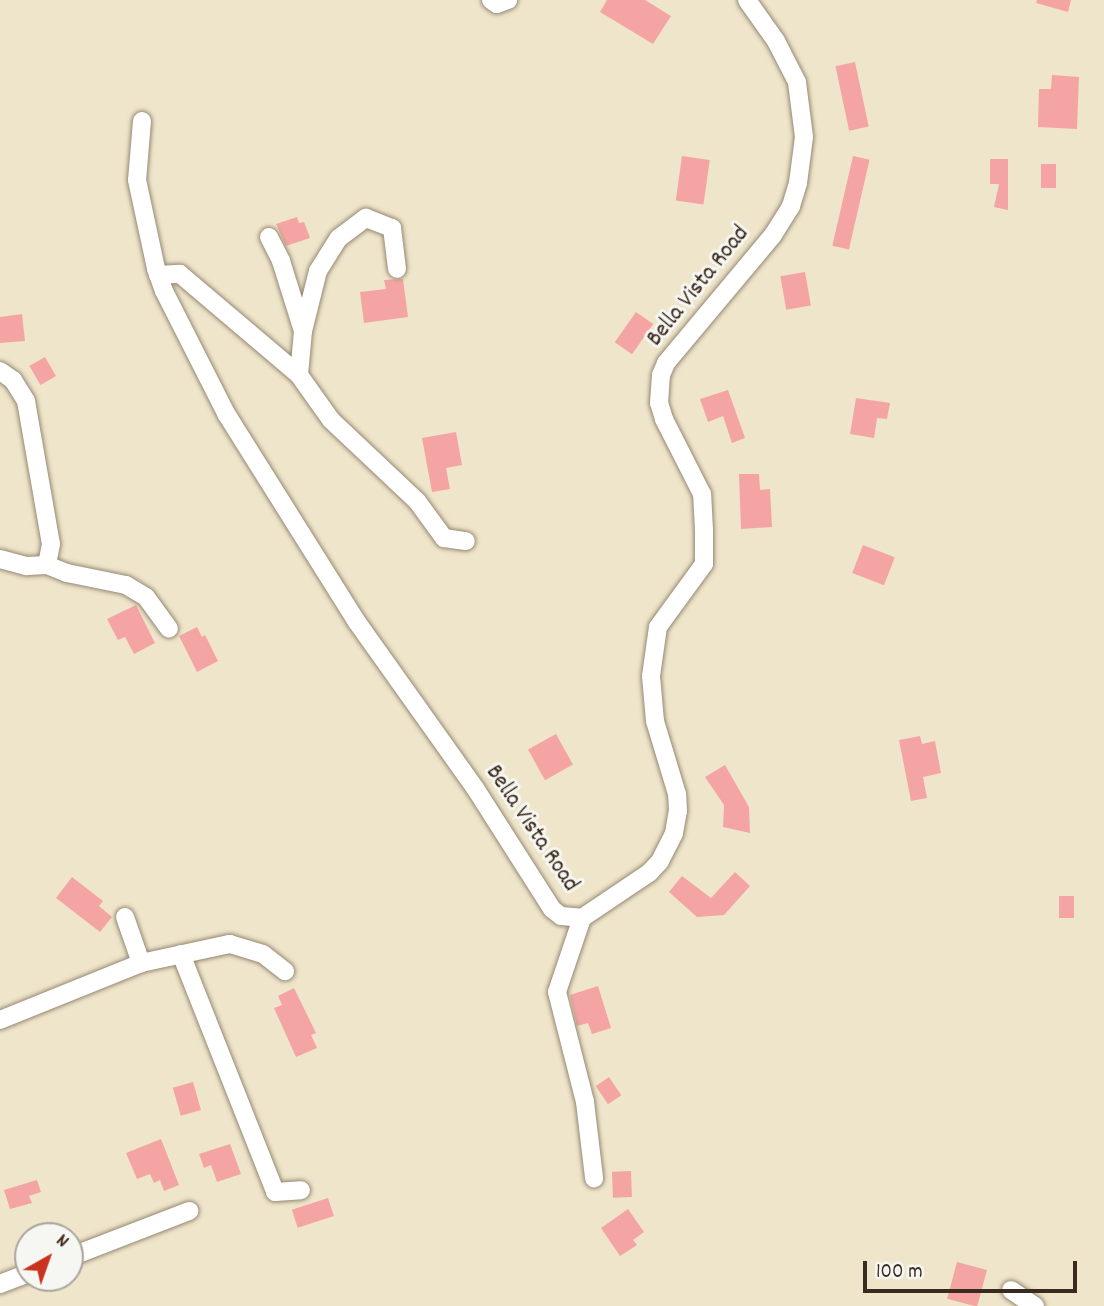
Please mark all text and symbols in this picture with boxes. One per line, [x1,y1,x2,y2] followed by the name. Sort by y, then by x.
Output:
[642,221,756,353] street label: Bella Vista Road
[478,760,584,898] street label: Bella Vista Road
[14,1222,84,1292] north arrow
[49,1229,74,1255] text: N
[866,1246,1080,1290] scale bar
[876,1258,923,1288] text: 100 m

